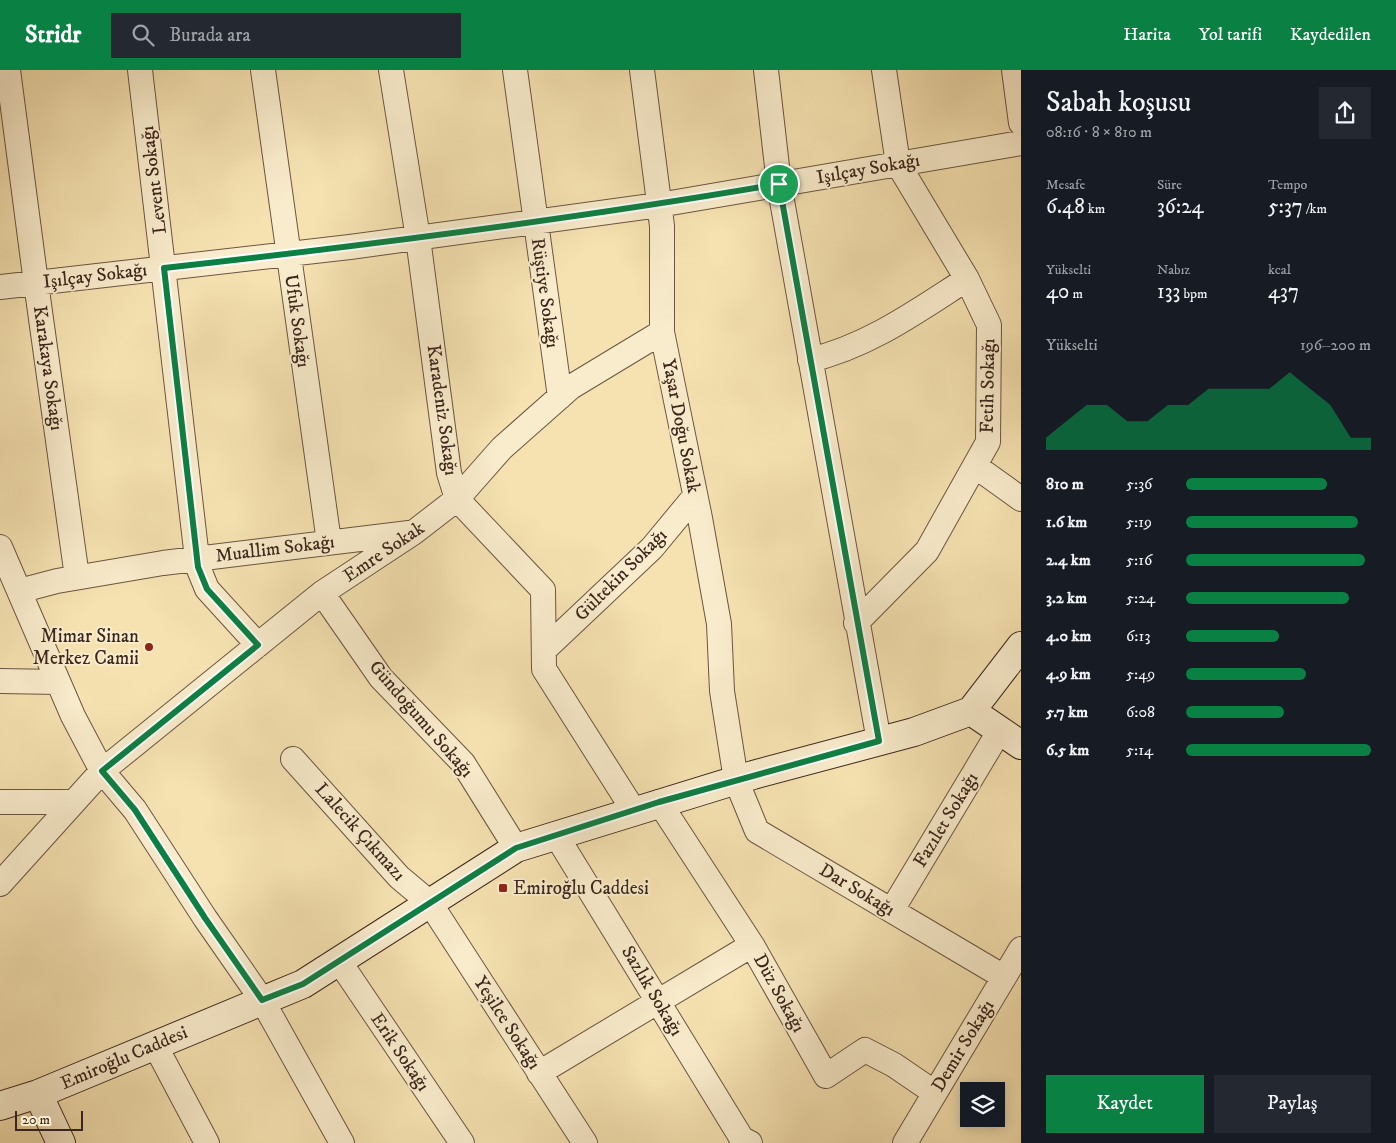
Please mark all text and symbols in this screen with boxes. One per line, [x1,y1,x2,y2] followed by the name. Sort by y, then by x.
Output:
[111,13,461,58] search box
[25,20,81,50] text: Stridr
[129,21,157,49] icon: search
[169,24,250,47] text: Burada ara
[1123,24,1171,46] text: Harita
[1199,24,1262,46] text: Yol tarifi
[1290,24,1371,46] text: Kaydedilen
[1046,85,1191,120] text: Sabah koşusu
[1319,87,1371,139] button: share
[1046,122,1152,142] text: 08:16 · 8 × 810 m
[136,125,172,235] street label: Levent Sokağı
[814,149,922,189] street label: Işılçay Sokağı
[758,163,800,205] pin
[765,170,793,198] icon: arrive
[1046,176,1085,194] text: Mesafe
[1157,176,1182,194] text: Süre
[1268,176,1307,194] text: Tempo
[1046,194,1085,220] text: 6.48
[1157,194,1204,220] text: 36:24
[1268,194,1303,220] text: 5:37
[1085,200,1105,218] text: km
[1303,200,1327,218] text: /km
[526,237,564,350] street label: Rüştiye Sokağı
[42,258,148,294] street label: Işılçay Sokağı
[1046,261,1091,279] text: Yükselti
[1157,261,1190,279] text: Nabız
[1268,261,1291,279] text: kcal
[279,273,315,369] street label: Ufuk Sokağı
[1046,279,1069,305] text: 40
[1157,279,1180,305] text: 133
[1268,279,1299,305] text: 437
[1069,285,1083,303] text: m
[1180,285,1208,303] text: bpm
[28,304,68,432] street label: Karakaya Sokağı
[1046,335,1098,355] text: Yükselti
[1300,335,1371,355] text: 196–200 m
[976,338,1000,434] street label: Fetih Sokağı
[421,343,463,477] street label: Karadeniz Sokağı
[657,357,705,496] street label: Yaşar Doğu Sokak
[1046,474,1084,494] text: 810 m
[1126,474,1152,494] text: 5:36
[1046,512,1087,532] text: 1.6 km
[1126,512,1152,532] text: 5:19
[339,516,429,587] street label: Emre Sokak
[570,524,672,626] street label: Gültekin Sokağı
[214,530,336,568] street label: Muallim Sokağı
[1046,550,1091,570] text: 2.4 km
[1126,550,1152,570] text: 5:16
[1046,588,1087,608] text: 3.2 km
[1126,588,1155,608] text: 5:24
[33,625,139,670] place label: Mimar Sinan Merkez Camii
[1046,626,1091,646] text: 4.0 km
[1126,626,1150,646] text: 6:13
[143,641,155,653] marker: Mimar Sinan Merkez Camii
[364,656,478,782] street label: Gündoğumu Sokağı
[1046,664,1091,684] text: 4.9 km
[1126,664,1155,684] text: 5:49
[1046,702,1088,722] text: 5.7 km
[1126,702,1155,722] text: 6:08
[1046,740,1089,760] text: 6.5 km
[1126,740,1153,760] text: 5:14
[909,768,983,872] street label: Fazılet Sokağı
[310,778,410,886] street label: Lalecik Çıkmazı
[815,858,899,922] street label: Dar Sokağı
[513,877,649,900] place label: Emiroğlu Caddesi
[497,882,509,894] marker: Emiroğlu Caddesi
[616,942,688,1040] street label: Sazlık Sokağı
[748,950,810,1036] street label: Düz Sokağı
[468,972,546,1074] street label: Yeşilce Sokağı
[927,996,999,1096] street label: Demir Sokağı
[365,1008,435,1096] street label: Erik Sokağı
[57,1021,191,1095] street label: Emiroğlu Caddesi
[1046,1075,1204,1133] button: Kaydet
[1214,1075,1371,1133] button: Paylaş
[960,1082,1005,1127] map controls
[960,1082,1005,1127] button: layers
[15,1108,82,1131] scale bar
[22,1111,50,1129] text: 20 m

